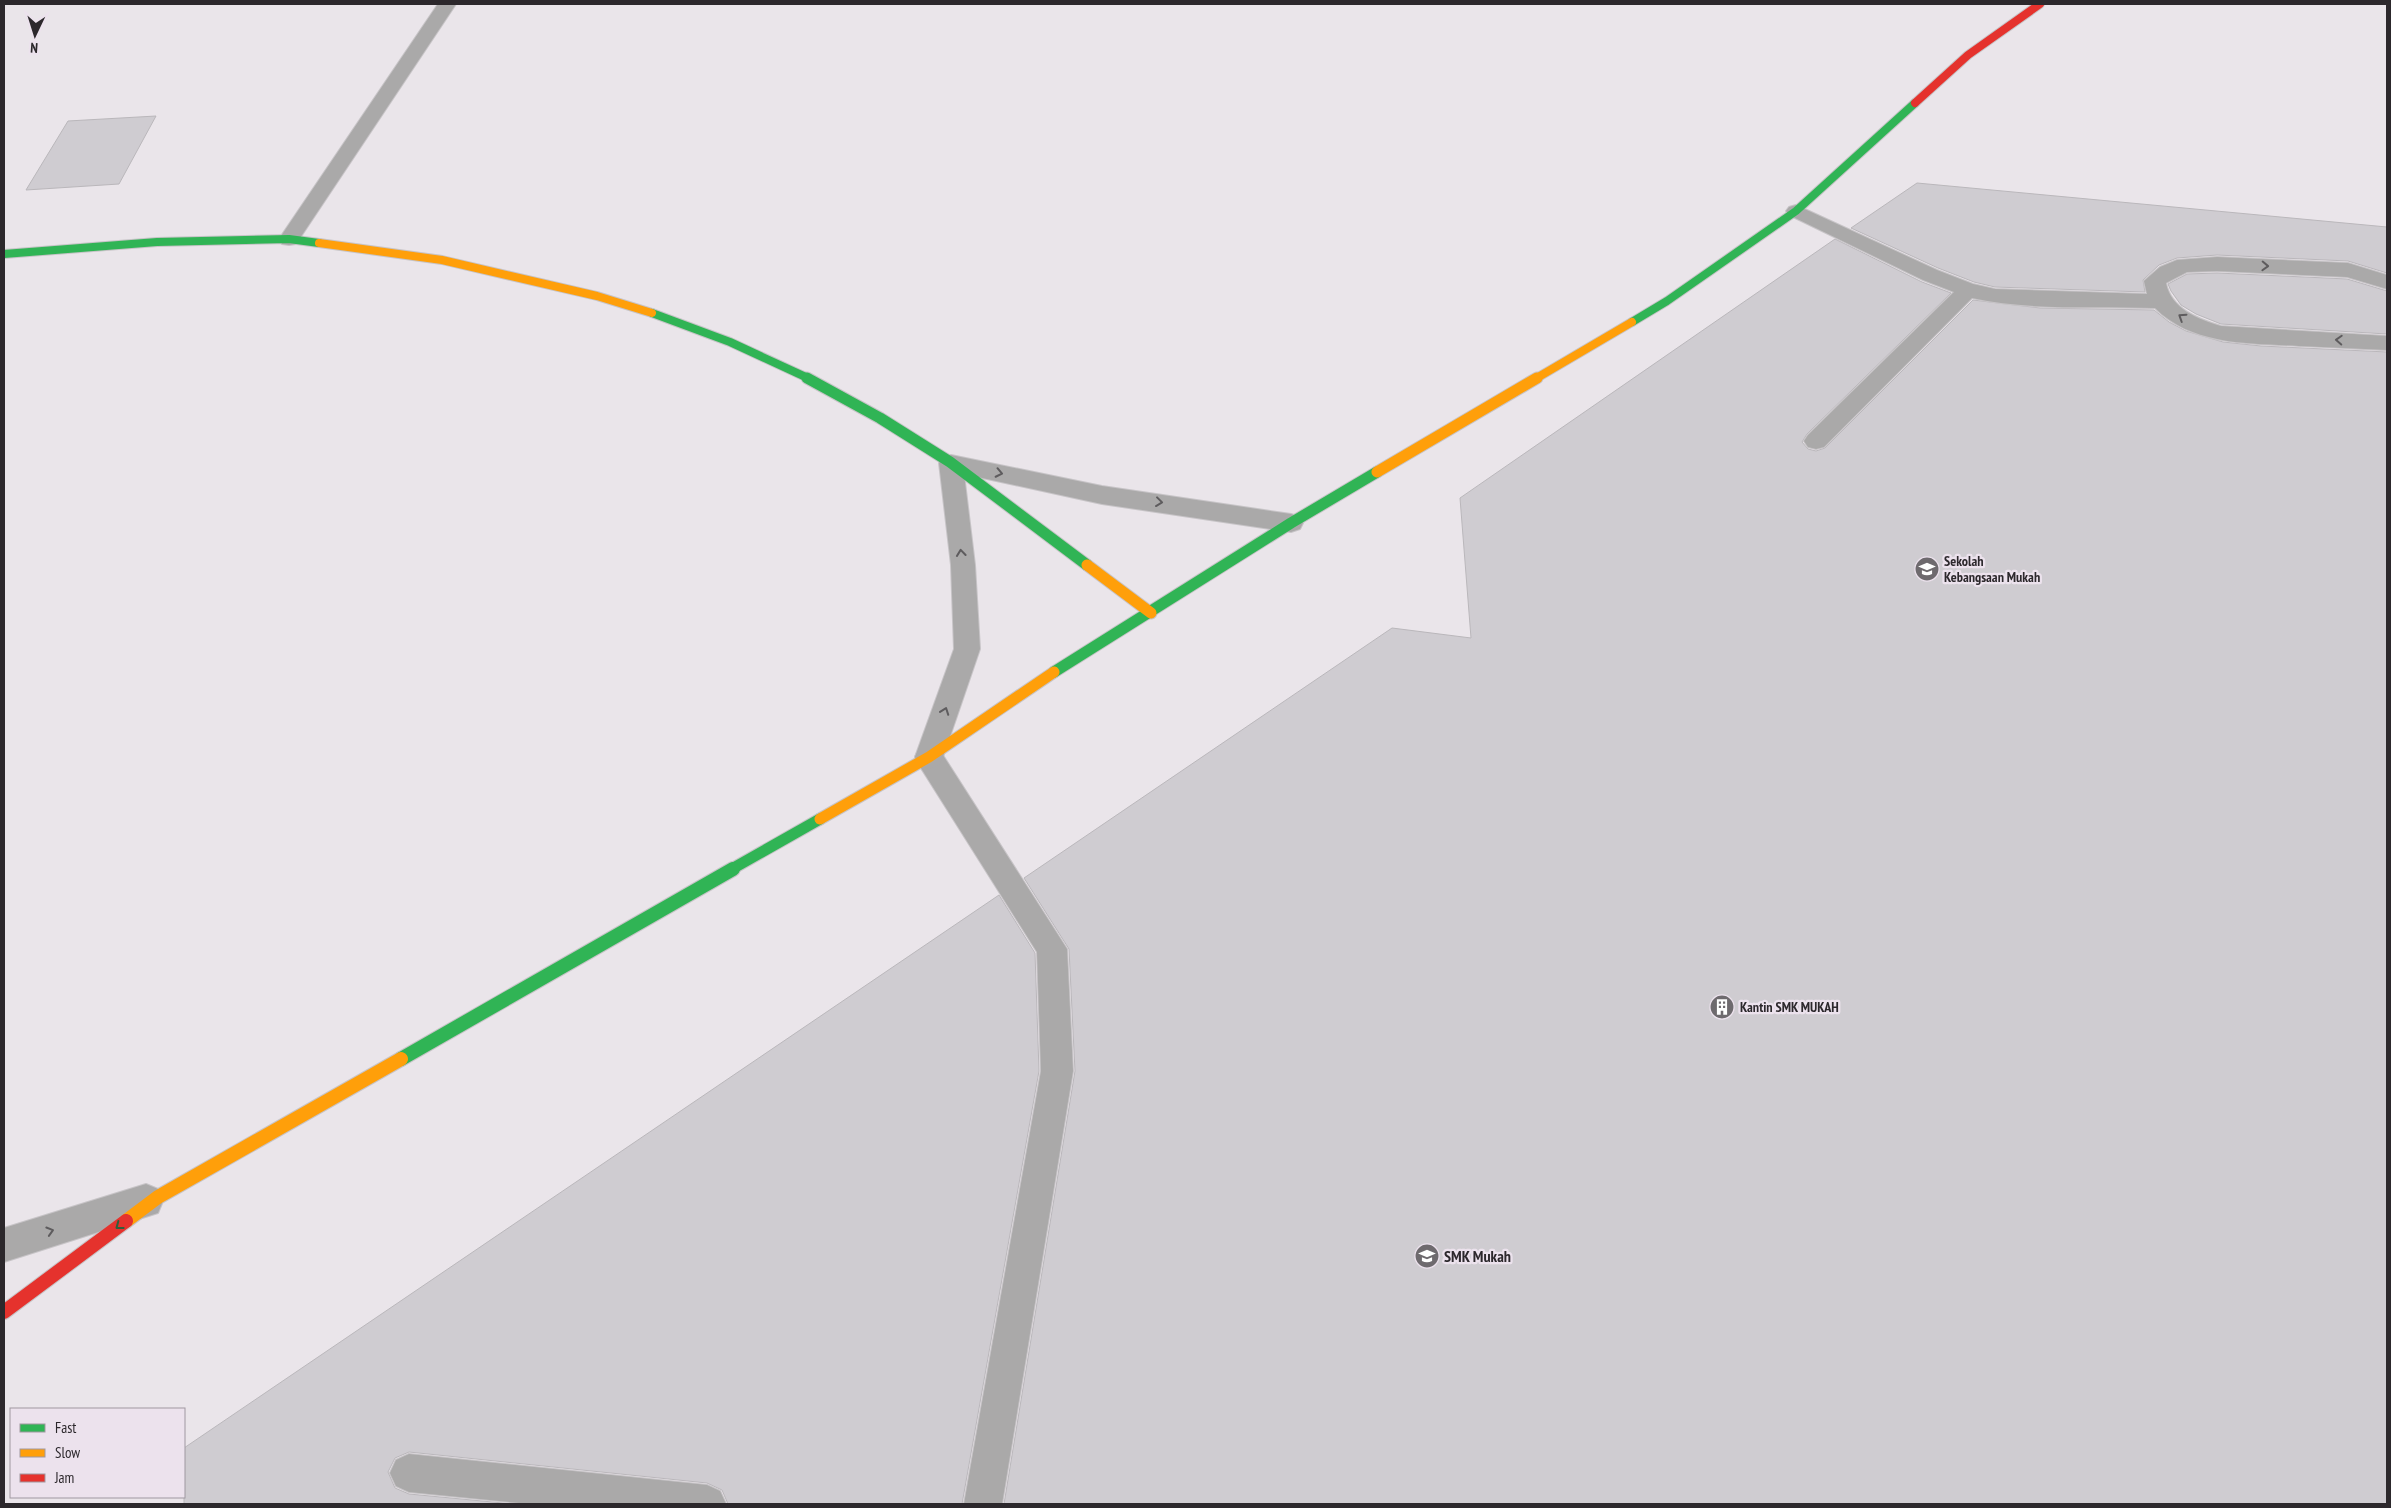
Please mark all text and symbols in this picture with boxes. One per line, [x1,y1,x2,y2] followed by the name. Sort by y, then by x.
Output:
[10,10,60,60] north arrow
[30,39,38,57] text: N
[2261,261,2269,272] one-way arrow
[2179,314,2188,323] one-way arrow
[2334,335,2342,346] one-way arrow
[994,468,1003,478] one-way arrow
[1155,496,1163,507] one-way arrow
[956,548,967,556] one-way arrow
[1944,552,2040,586] place label: Sekolah Kebangsaan Mukah
[1914,556,1940,582] school or university icon: Sekolah Kebangsaan Mukah
[939,707,949,716] one-way arrow
[1709,994,1735,1020] building icon: Kantin SMK MUKAH
[1740,998,1839,1016] place label: Kantin SMK MUKAH
[116,1221,125,1229] one-way arrow
[46,1227,54,1237] one-way arrow
[1414,1243,1440,1269] school or university icon: SMK Mukah
[1444,1246,1511,1266] place label: SMK Mukah
[10,1408,185,1498] legend
[55,1418,76,1437] text: Fast
[55,1443,80,1462] text: Slow
[54,1468,74,1487] text: Jam

